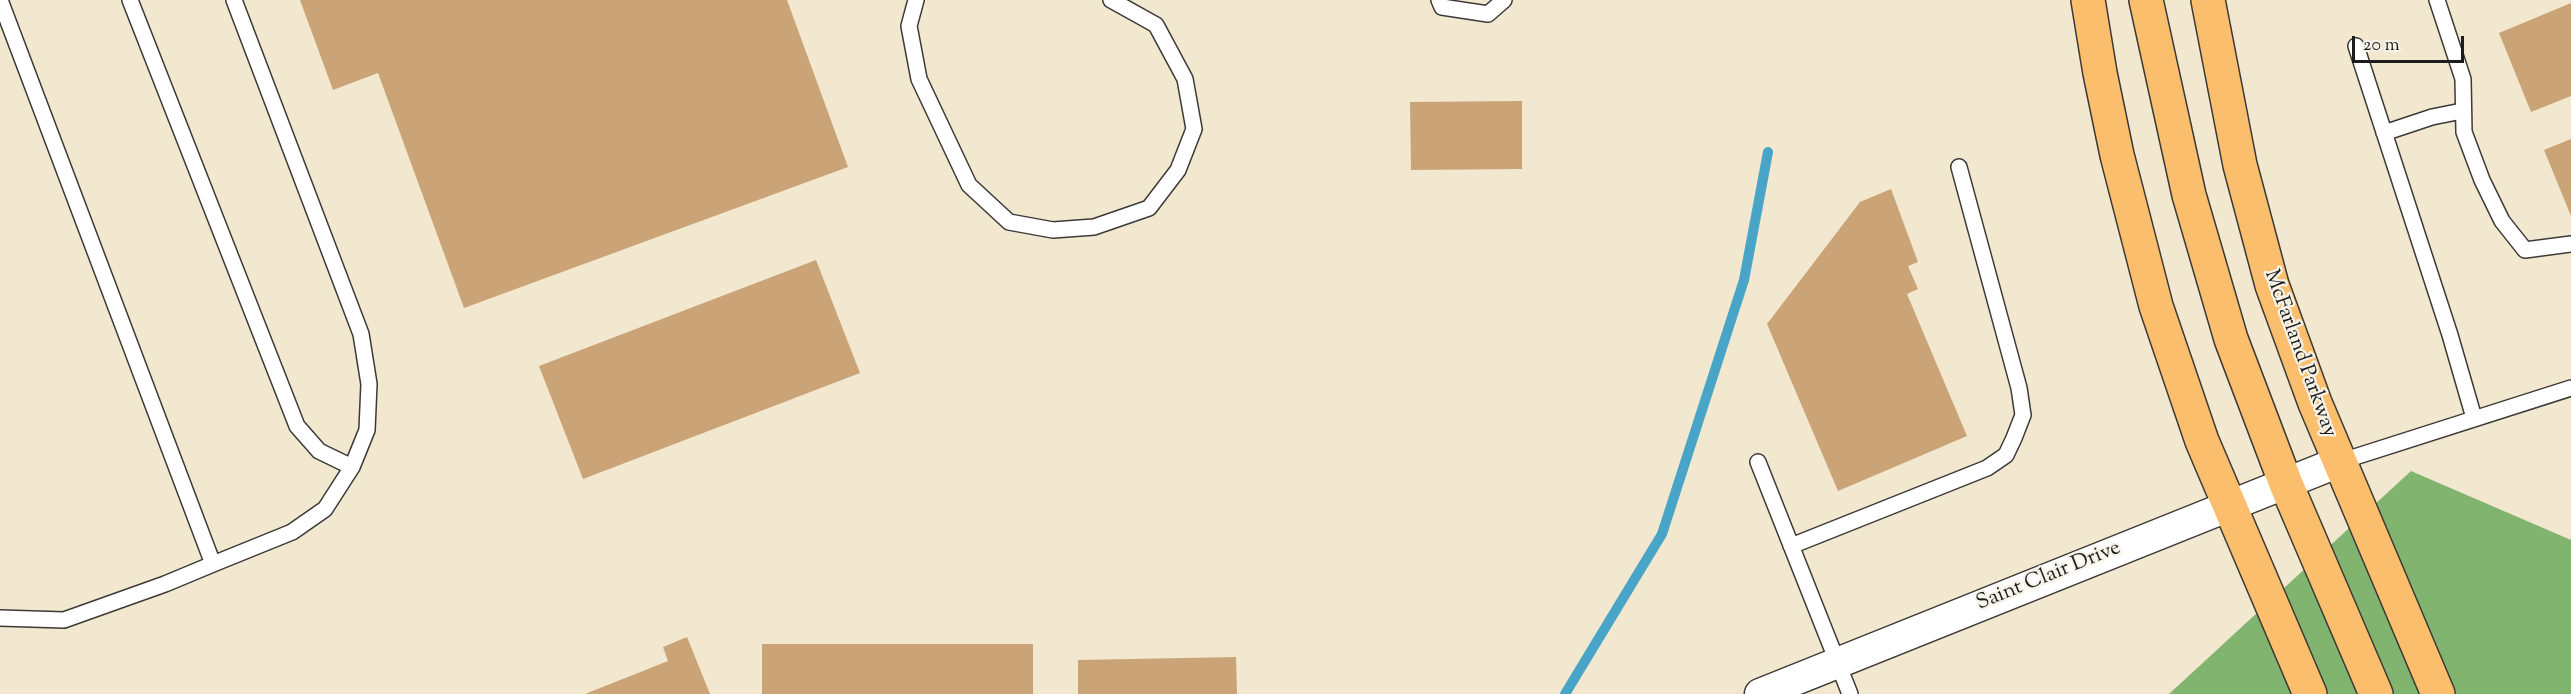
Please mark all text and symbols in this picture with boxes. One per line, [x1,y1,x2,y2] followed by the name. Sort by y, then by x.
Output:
[2355,24,2468,62] scale bar
[2363,33,2400,59] text: 20 m
[2257,267,2341,441] street label: McFarland Parkway
[1973,537,2125,617] street label: Saint Clair Drive

